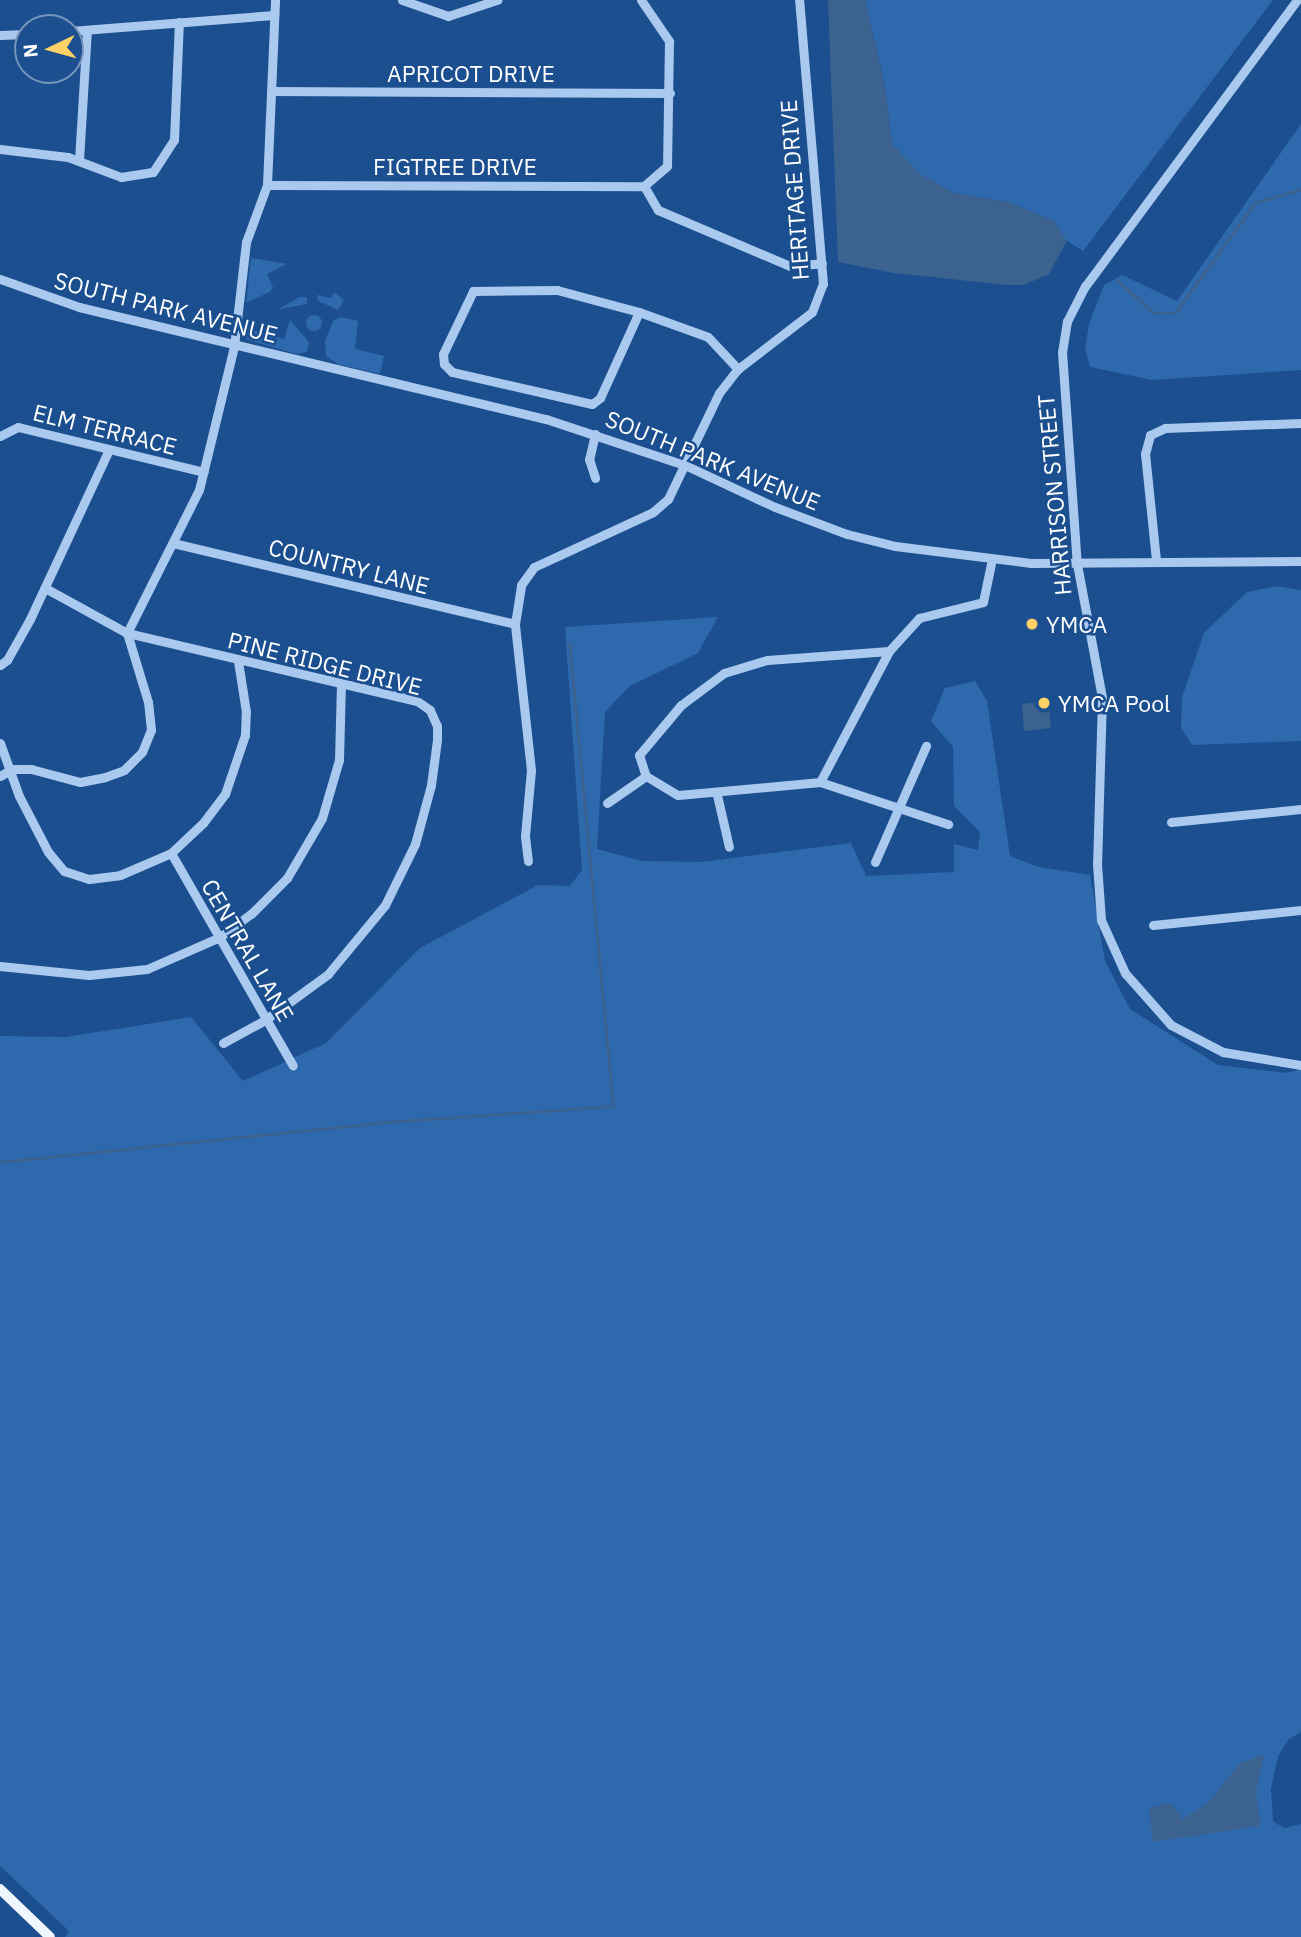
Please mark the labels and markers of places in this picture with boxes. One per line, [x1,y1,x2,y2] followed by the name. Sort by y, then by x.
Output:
[1046,610,1107,638] place label: YMCA
[1024,616,1040,632] marker: YMCA
[1058,689,1170,717] place label: YMCA Pool
[1036,695,1052,711] marker: YMCA Pool

